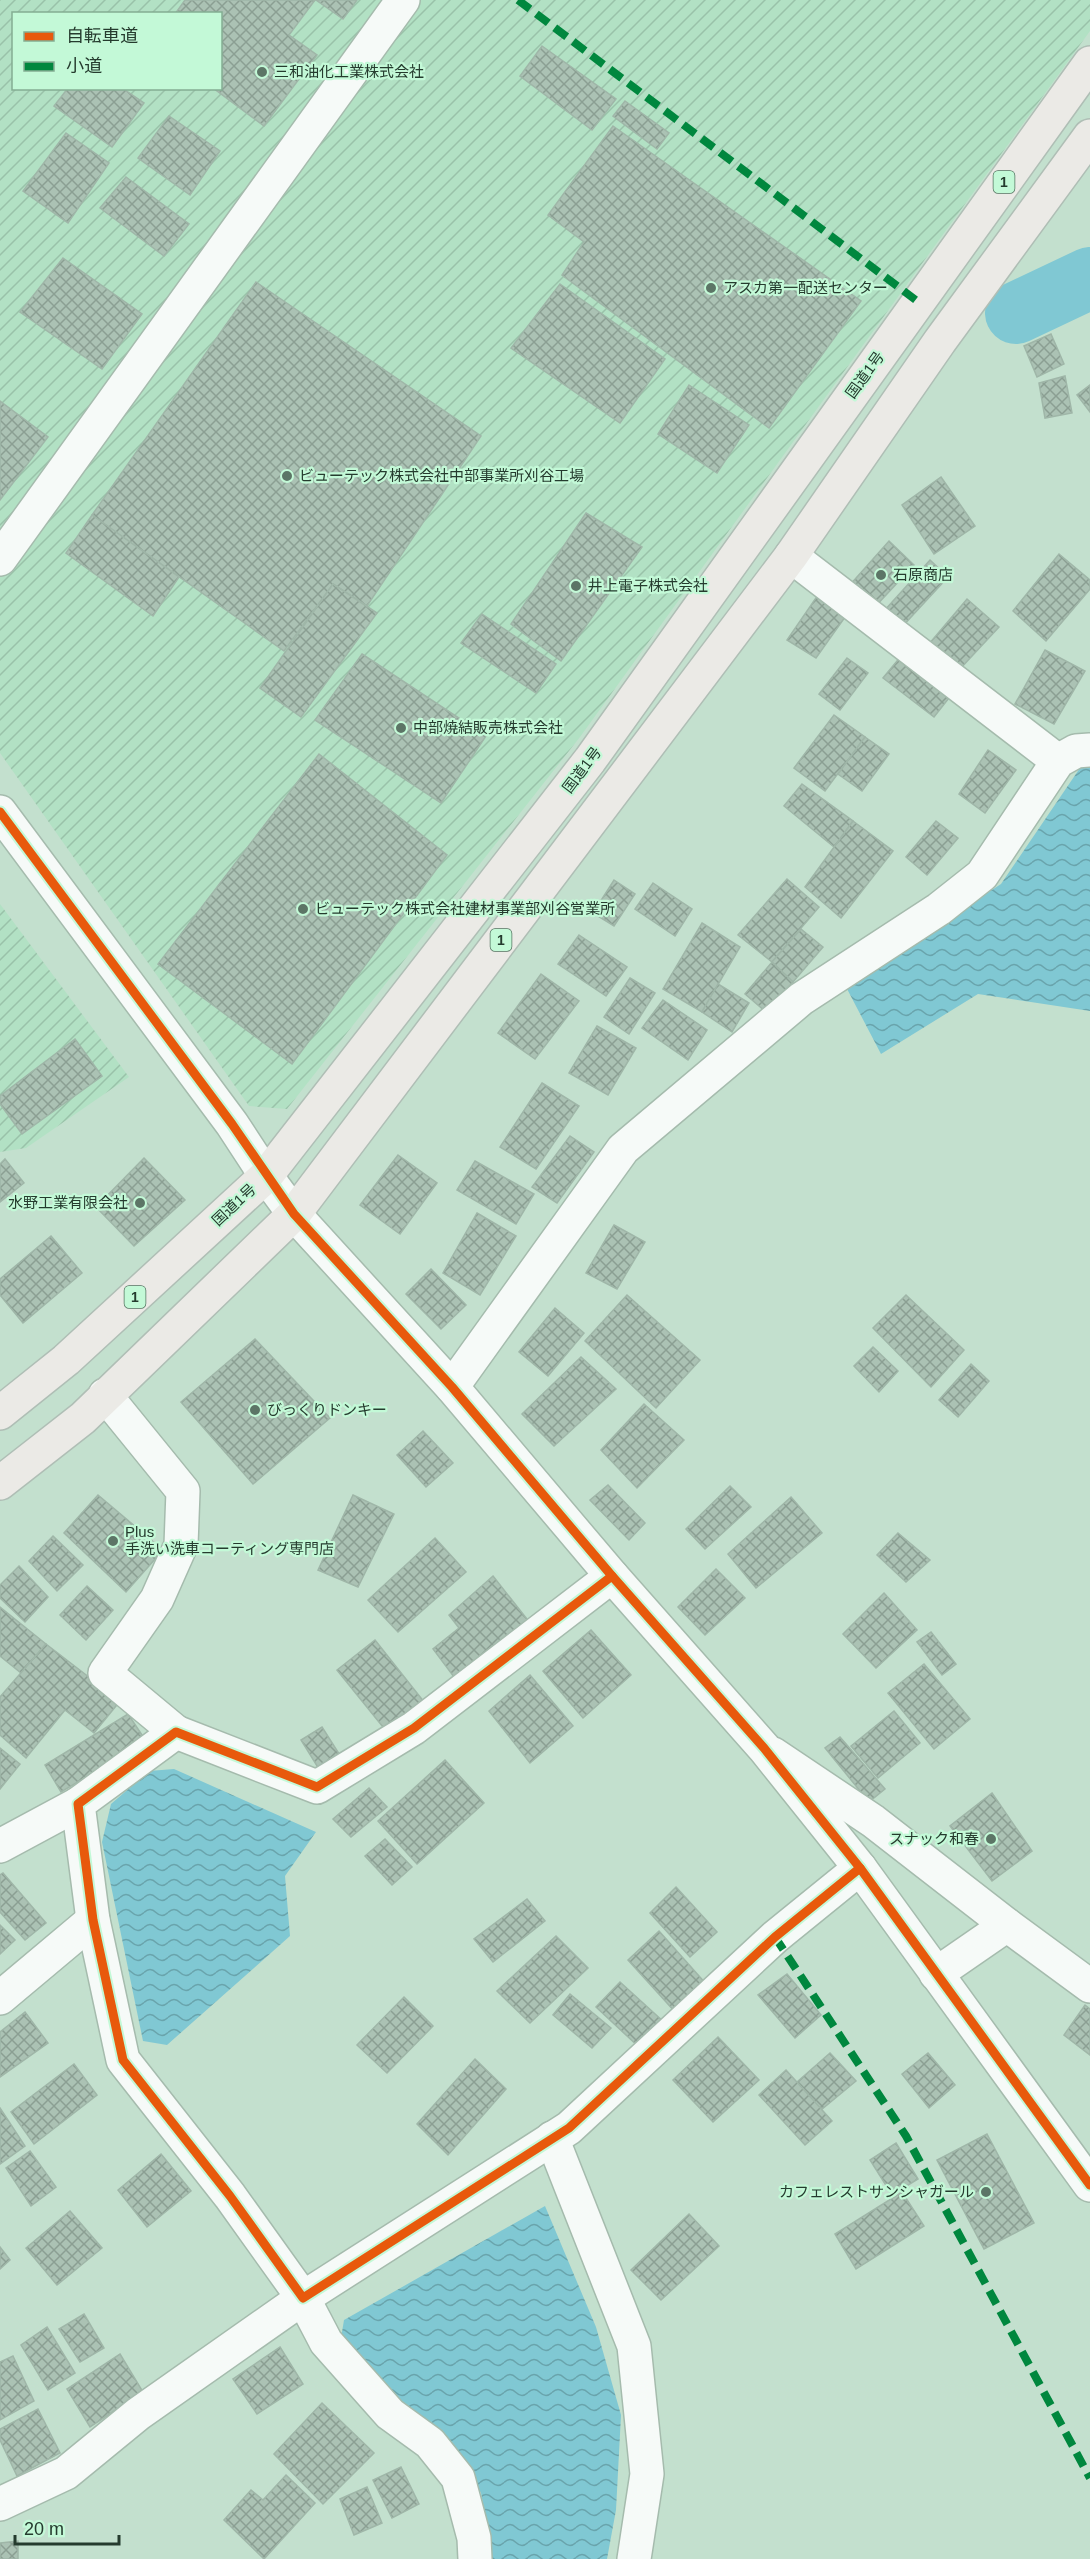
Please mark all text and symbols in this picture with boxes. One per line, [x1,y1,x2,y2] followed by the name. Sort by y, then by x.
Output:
[12,12,222,90] legend
[66,26,138,46] text: 自転車道
[66,56,102,76] text: 小道
[274,63,424,80] place label: 三和油化工業株式会社
[255,65,269,79] marker: 三和油化工業株式会社
[994,171,1014,193] road number: 1
[723,279,888,296] place label: アスカ第一配送センター
[704,281,718,295] marker: アスカ第一配送センター
[842,348,887,401] street label: 国道1号
[299,467,584,484] place label: ビューテック株式会社中部事業所刈谷工場
[280,469,294,483] marker: ビューテック株式会社中部事業所刈谷工場
[893,566,953,583] place label: 石原商店
[874,568,888,582] marker: 石原商店
[588,577,708,594] place label: 井上電子株式会社
[569,579,583,593] marker: 井上電子株式会社
[413,719,563,736] place label: 中部焼結販売株式会社
[394,721,408,735] marker: 中部焼結販売株式会社
[559,743,604,796] street label: 国道1号
[315,900,615,917] place label: ビューテック株式会社建材事業部刈谷営業所
[296,902,310,916] marker: ビューテック株式会社建材事業部刈谷営業所
[490,929,512,951] road number: 1
[208,1180,259,1229] street label: 国道1号
[8,1194,128,1211] place label: 水野工業有限会社
[133,1196,147,1210] marker: 水野工業有限会社
[124,1286,146,1308] road number: 1
[267,1401,387,1418] place label: びっくりドンキー
[248,1403,262,1417] marker: びっくりドンキー
[125,1523,334,1557] place label: Plus 手洗い洗車コーティング専門店
[106,1534,120,1548] marker: Plus 手洗い洗車コーティング専門店
[889,1830,979,1847] place label: スナック和春
[984,1832,998,1846] marker: スナック和春
[779,2183,974,2200] place label: カフェレストサンシャガール
[979,2185,993,2199] marker: カフェレストサンシャガール
[15,2508,118,2546] scale bar
[24,2519,64,2539] text: 20 m

